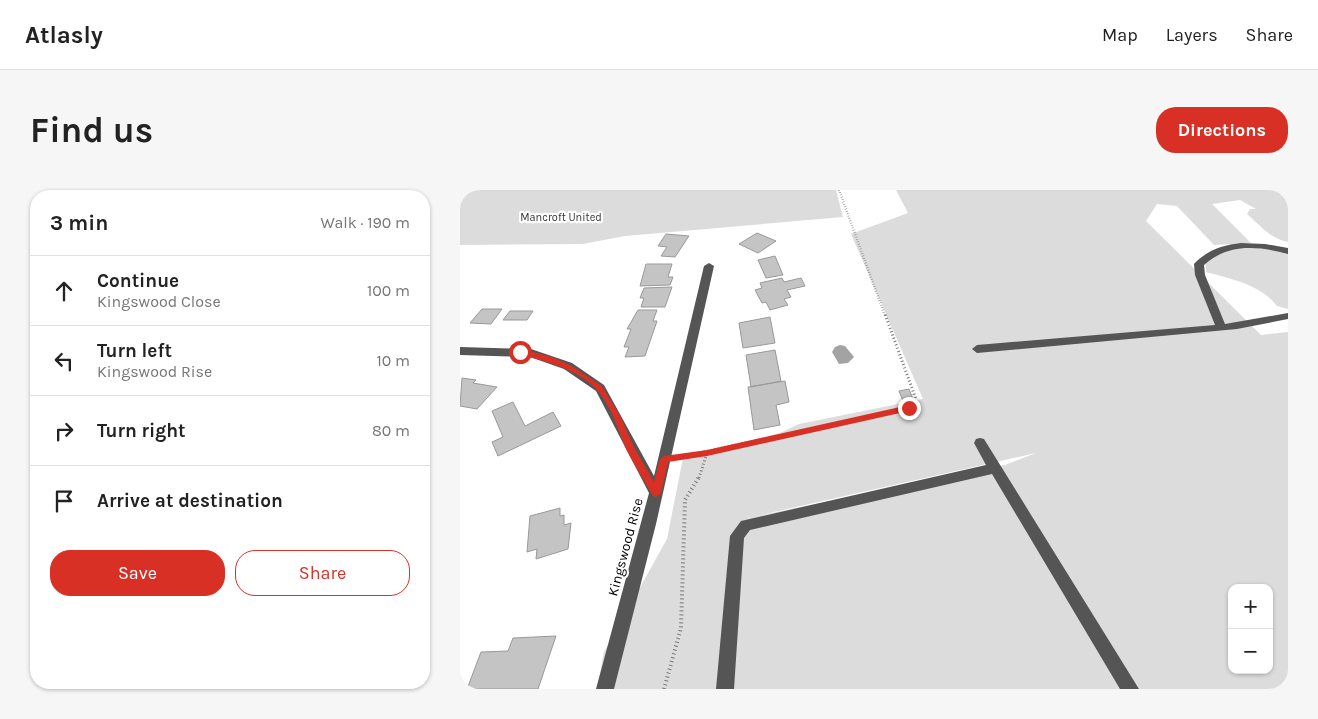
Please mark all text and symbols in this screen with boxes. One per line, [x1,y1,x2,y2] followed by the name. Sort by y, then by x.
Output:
[25,21,103,49] text: Atlasly
[1102,24,1138,46] text: Map
[1166,24,1218,46] text: Layers
[1246,24,1293,46] text: Share
[1156,107,1288,153] button: Directions
[30,110,153,151] text: Find us
[50,211,108,235] text: 3 min
[520,211,602,224] park label: Mancroft United
[321,213,410,232] text: Walk · 190 m
[97,270,179,292] text: Continue
[50,277,78,305] icon: ahead
[367,281,410,300] text: 100 m
[97,292,221,311] text: Kingswood Close
[97,340,172,362] text: Turn left
[509,341,532,364] route start
[50,347,78,375] icon: left
[376,351,410,370] text: 10 m
[97,362,212,381] text: Kingswood Rise
[898,397,921,420] route end
[50,417,78,445] icon: right
[97,420,186,442] text: Turn right
[372,421,410,440] text: 80 m
[50,487,78,515] icon: arrive
[97,490,283,512] text: Arrive at destination
[604,496,647,598] street label: Kingswood Rise
[50,550,225,596] button: Save
[235,550,410,596] button: Share
[1228,584,1273,674] map controls
[1228,584,1273,629] button: +
[1228,629,1273,674] button: −

